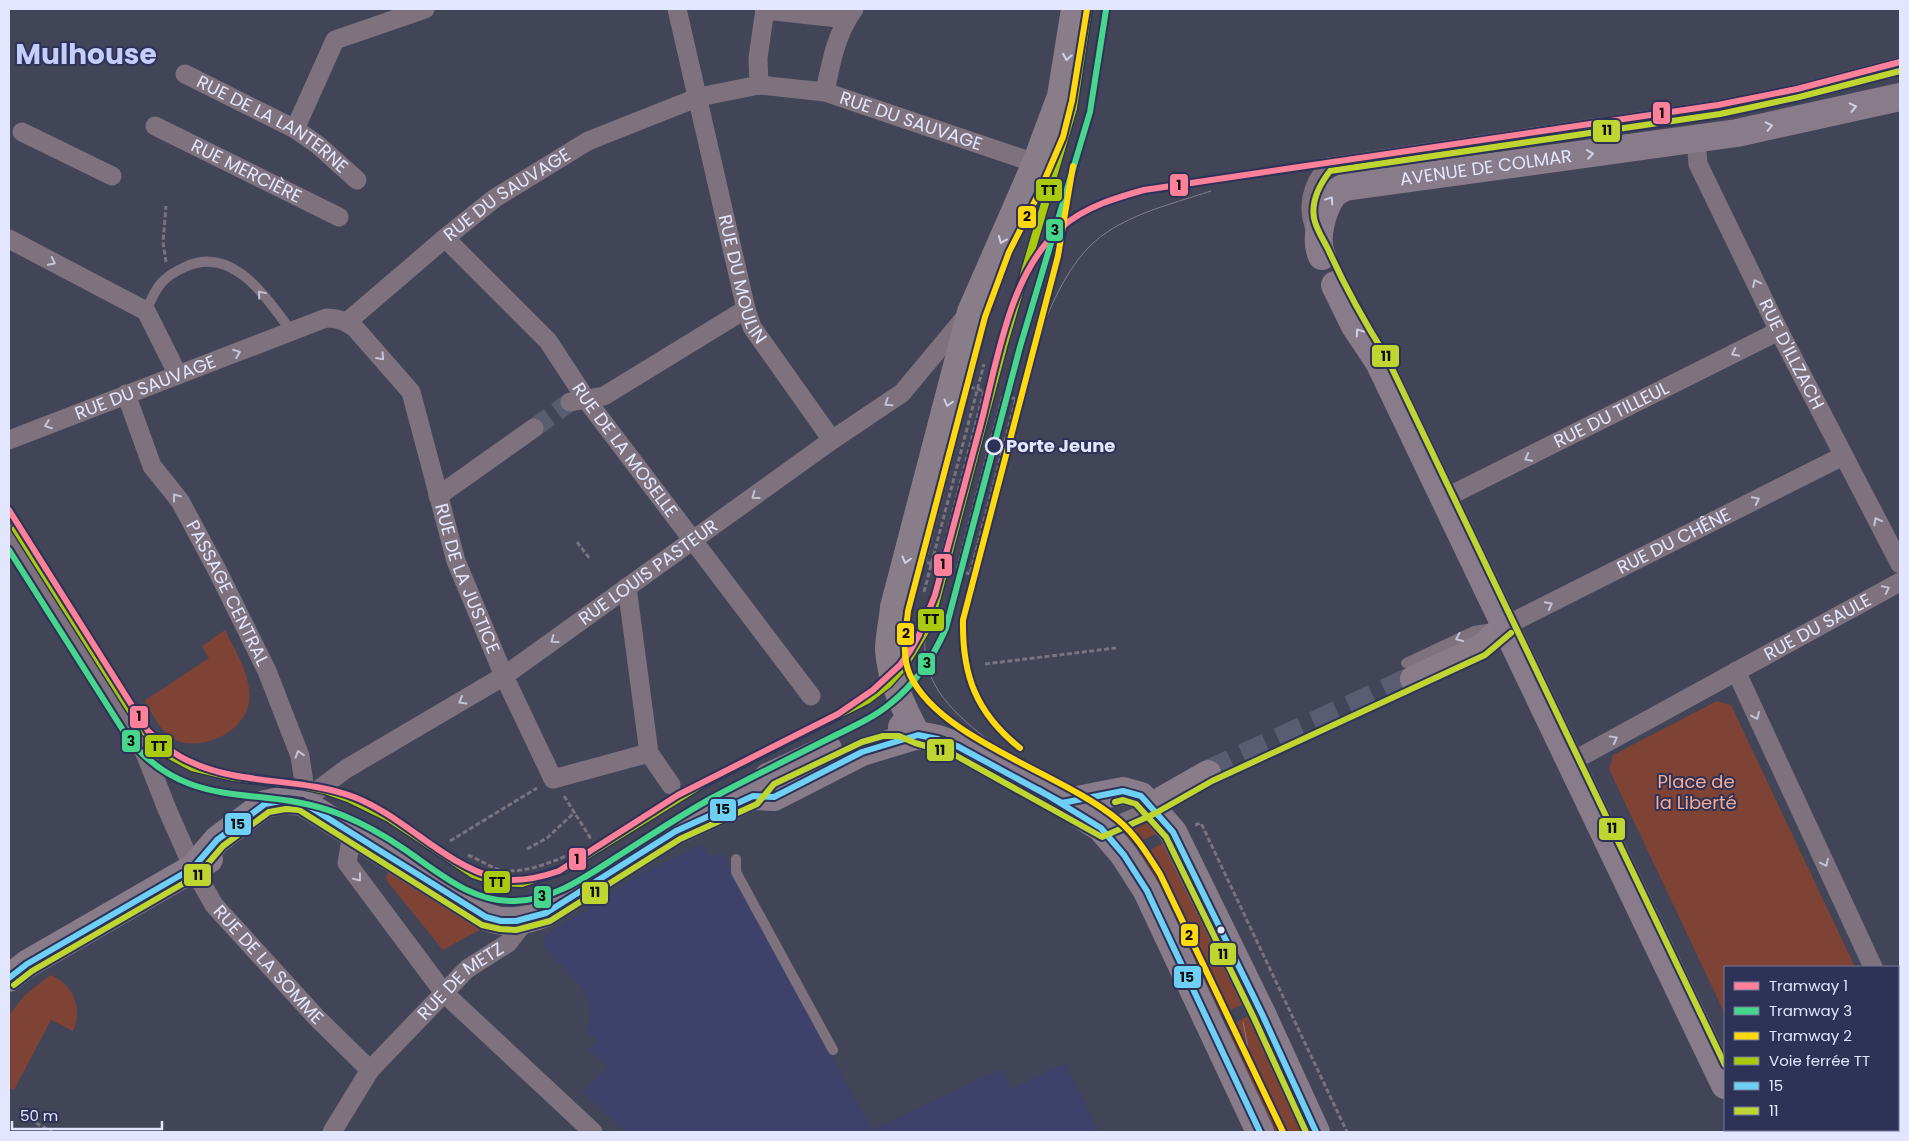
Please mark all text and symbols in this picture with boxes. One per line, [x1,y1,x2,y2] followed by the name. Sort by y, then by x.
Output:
[15,35,157,74] district label: Mulhouse
[1062,53,1072,61] one-way arrow
[193,69,354,178] street label: RUE DE LA LANTERNE
[837,85,986,156] street label: RUE DU SAUVAGE
[1652,101,1671,125] line badge: 1
[1849,102,1858,113] one-way arrow
[1659,103,1665,123] text: 1
[1592,119,1621,143] line badge: 11
[1602,120,1612,140] text: 11
[1765,121,1774,132] one-way arrow
[187,133,306,209] street label: RUE MERCIÈRE
[438,142,575,247] street label: RUE DU SAUVAGE
[1398,143,1573,191] street label: AVENUE DE COLMAR
[1586,149,1594,160] one-way arrow
[1169,173,1189,197] line badge: 1
[1176,175,1182,195] text: 1
[1035,178,1063,202] line badge: TT
[1041,180,1057,200] text: TT
[1324,197,1334,206] one-way arrow
[1017,205,1037,229] line badge: 2
[1023,206,1031,226] text: 2
[713,212,773,349] street label: RUE DU MOULIN
[1045,218,1064,242] line badge: 3
[1051,220,1059,240] text: 3
[998,235,1009,244] one-way arrow
[47,256,56,266] one-way arrow
[1751,279,1762,288] one-way arrow
[259,291,267,300] one-way arrow
[1753,295,1831,414] street label: RUE D'ILLZACH
[1356,328,1365,338] one-way arrow
[1371,344,1400,368] line badge: 11
[1381,346,1391,366] text: 11
[1732,347,1741,357] one-way arrow
[71,349,219,426] street label: RUE DU SAUVAGE
[232,349,241,359] one-way arrow
[375,351,384,360] one-way arrow
[1549,375,1673,454] street label: RUE DU TILLEUL
[566,377,684,522] street label: RUE DE LA MOSELLE
[884,396,893,406] one-way arrow
[943,398,953,406] one-way arrow
[44,419,52,429] one-way arrow
[1006,433,1115,458] place label: Porte Jeune
[985,437,1003,455] marker: Porte Jeune
[1524,452,1533,462] one-way arrow
[751,490,761,499] one-way arrow
[174,494,182,503] one-way arrow
[1751,496,1760,506] one-way arrow
[429,501,506,657] street label: RUE DE LA JUSTICE
[1612,502,1735,580] street label: RUE DU CHÊNE
[573,513,723,631] street label: RUE LOUIS PASTEUR
[181,516,276,670] street label: PASSAGE CENTRAL
[1873,517,1883,526] one-way arrow
[933,553,953,577] line badge: 1
[940,554,946,574] text: 1
[901,555,912,564] one-way arrow
[1881,585,1890,596] one-way arrow
[1759,587,1875,666] street label: RUE DU SAULE
[1544,601,1553,611] one-way arrow
[917,608,945,632] line badge: TT
[923,609,939,629] text: TT
[896,622,915,646] line badge: 2
[902,623,910,643] text: 2
[1455,632,1464,642] one-way arrow
[550,634,560,643] one-way arrow
[917,652,936,676] line badge: 3
[923,653,931,673] text: 3
[459,694,468,704] one-way arrow
[129,705,149,729] line badge: 1
[136,706,142,726] text: 1
[1750,711,1761,720] one-way arrow
[121,729,141,753] line badge: 3
[127,731,135,751] text: 3
[144,734,173,758] line badge: TT
[1608,735,1617,745] one-way arrow
[151,736,167,756] text: TT
[926,738,955,762] line badge: 11
[935,740,945,760] text: 11
[294,750,304,759] one-way arrow
[1655,769,1737,815] park label: Place de la Liberté
[709,798,737,822] line badge: 15
[716,799,730,819] text: 15
[224,812,252,836] line badge: 15
[231,814,245,834] text: 15
[1598,817,1626,841] line badge: 11
[1607,818,1617,838] text: 11
[568,847,587,871] line badge: 1
[574,849,580,869] text: 1
[1818,858,1829,867] one-way arrow
[183,863,212,887] line badge: 11
[193,865,203,885] text: 11
[483,870,511,894] line badge: TT
[352,872,361,882] one-way arrow
[489,872,505,892] text: TT
[581,881,609,905] line badge: 11
[590,882,600,902] text: 11
[533,885,552,909] line badge: 3
[538,886,546,906] text: 3
[208,899,329,1030] street label: RUE DE LA SOMME
[1180,923,1199,947] line badge: 2
[1185,925,1193,945] text: 2
[1216,925,1226,935] unlabelled marker
[411,936,508,1026] street label: RUE DE METZ
[1209,942,1237,966] line badge: 11
[1218,944,1228,964] text: 11
[1173,965,1202,989] line badge: 15
[1724,966,1899,1131] legend
[1180,967,1194,987] text: 15
[1769,975,1848,996] text: Tramway 1
[1769,1000,1852,1021] text: Tramway 3
[1769,1025,1852,1046] text: Tramway 2
[1769,1050,1870,1071] text: Voie ferrée TT
[1769,1075,1783,1096] text: 15
[12,1098,162,1130] scale bar
[1769,1100,1779,1121] text: 11
[20,1105,58,1126] text: 50 m

